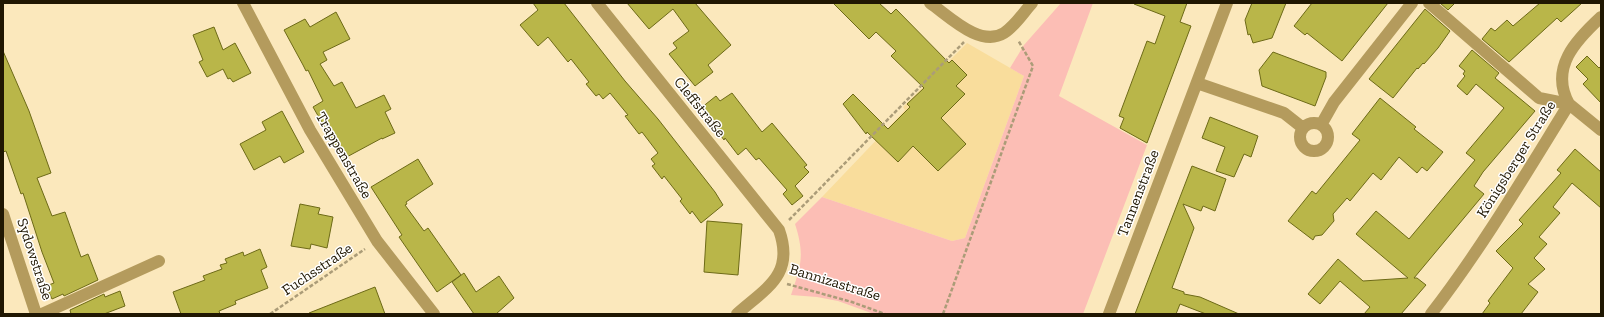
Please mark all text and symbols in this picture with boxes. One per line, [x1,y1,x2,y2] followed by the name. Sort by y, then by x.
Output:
[670,73,730,141] street label: Cleffstraße
[1473,97,1559,221] street label: Königsberger Straße
[312,108,376,202] street label: Trappenstraße
[1113,147,1163,239] street label: Tannenstraße
[13,216,57,302] street label: Sydowstraße
[278,239,356,299] street label: Fuchsstraße
[787,260,883,304] street label: Bannizastraße

